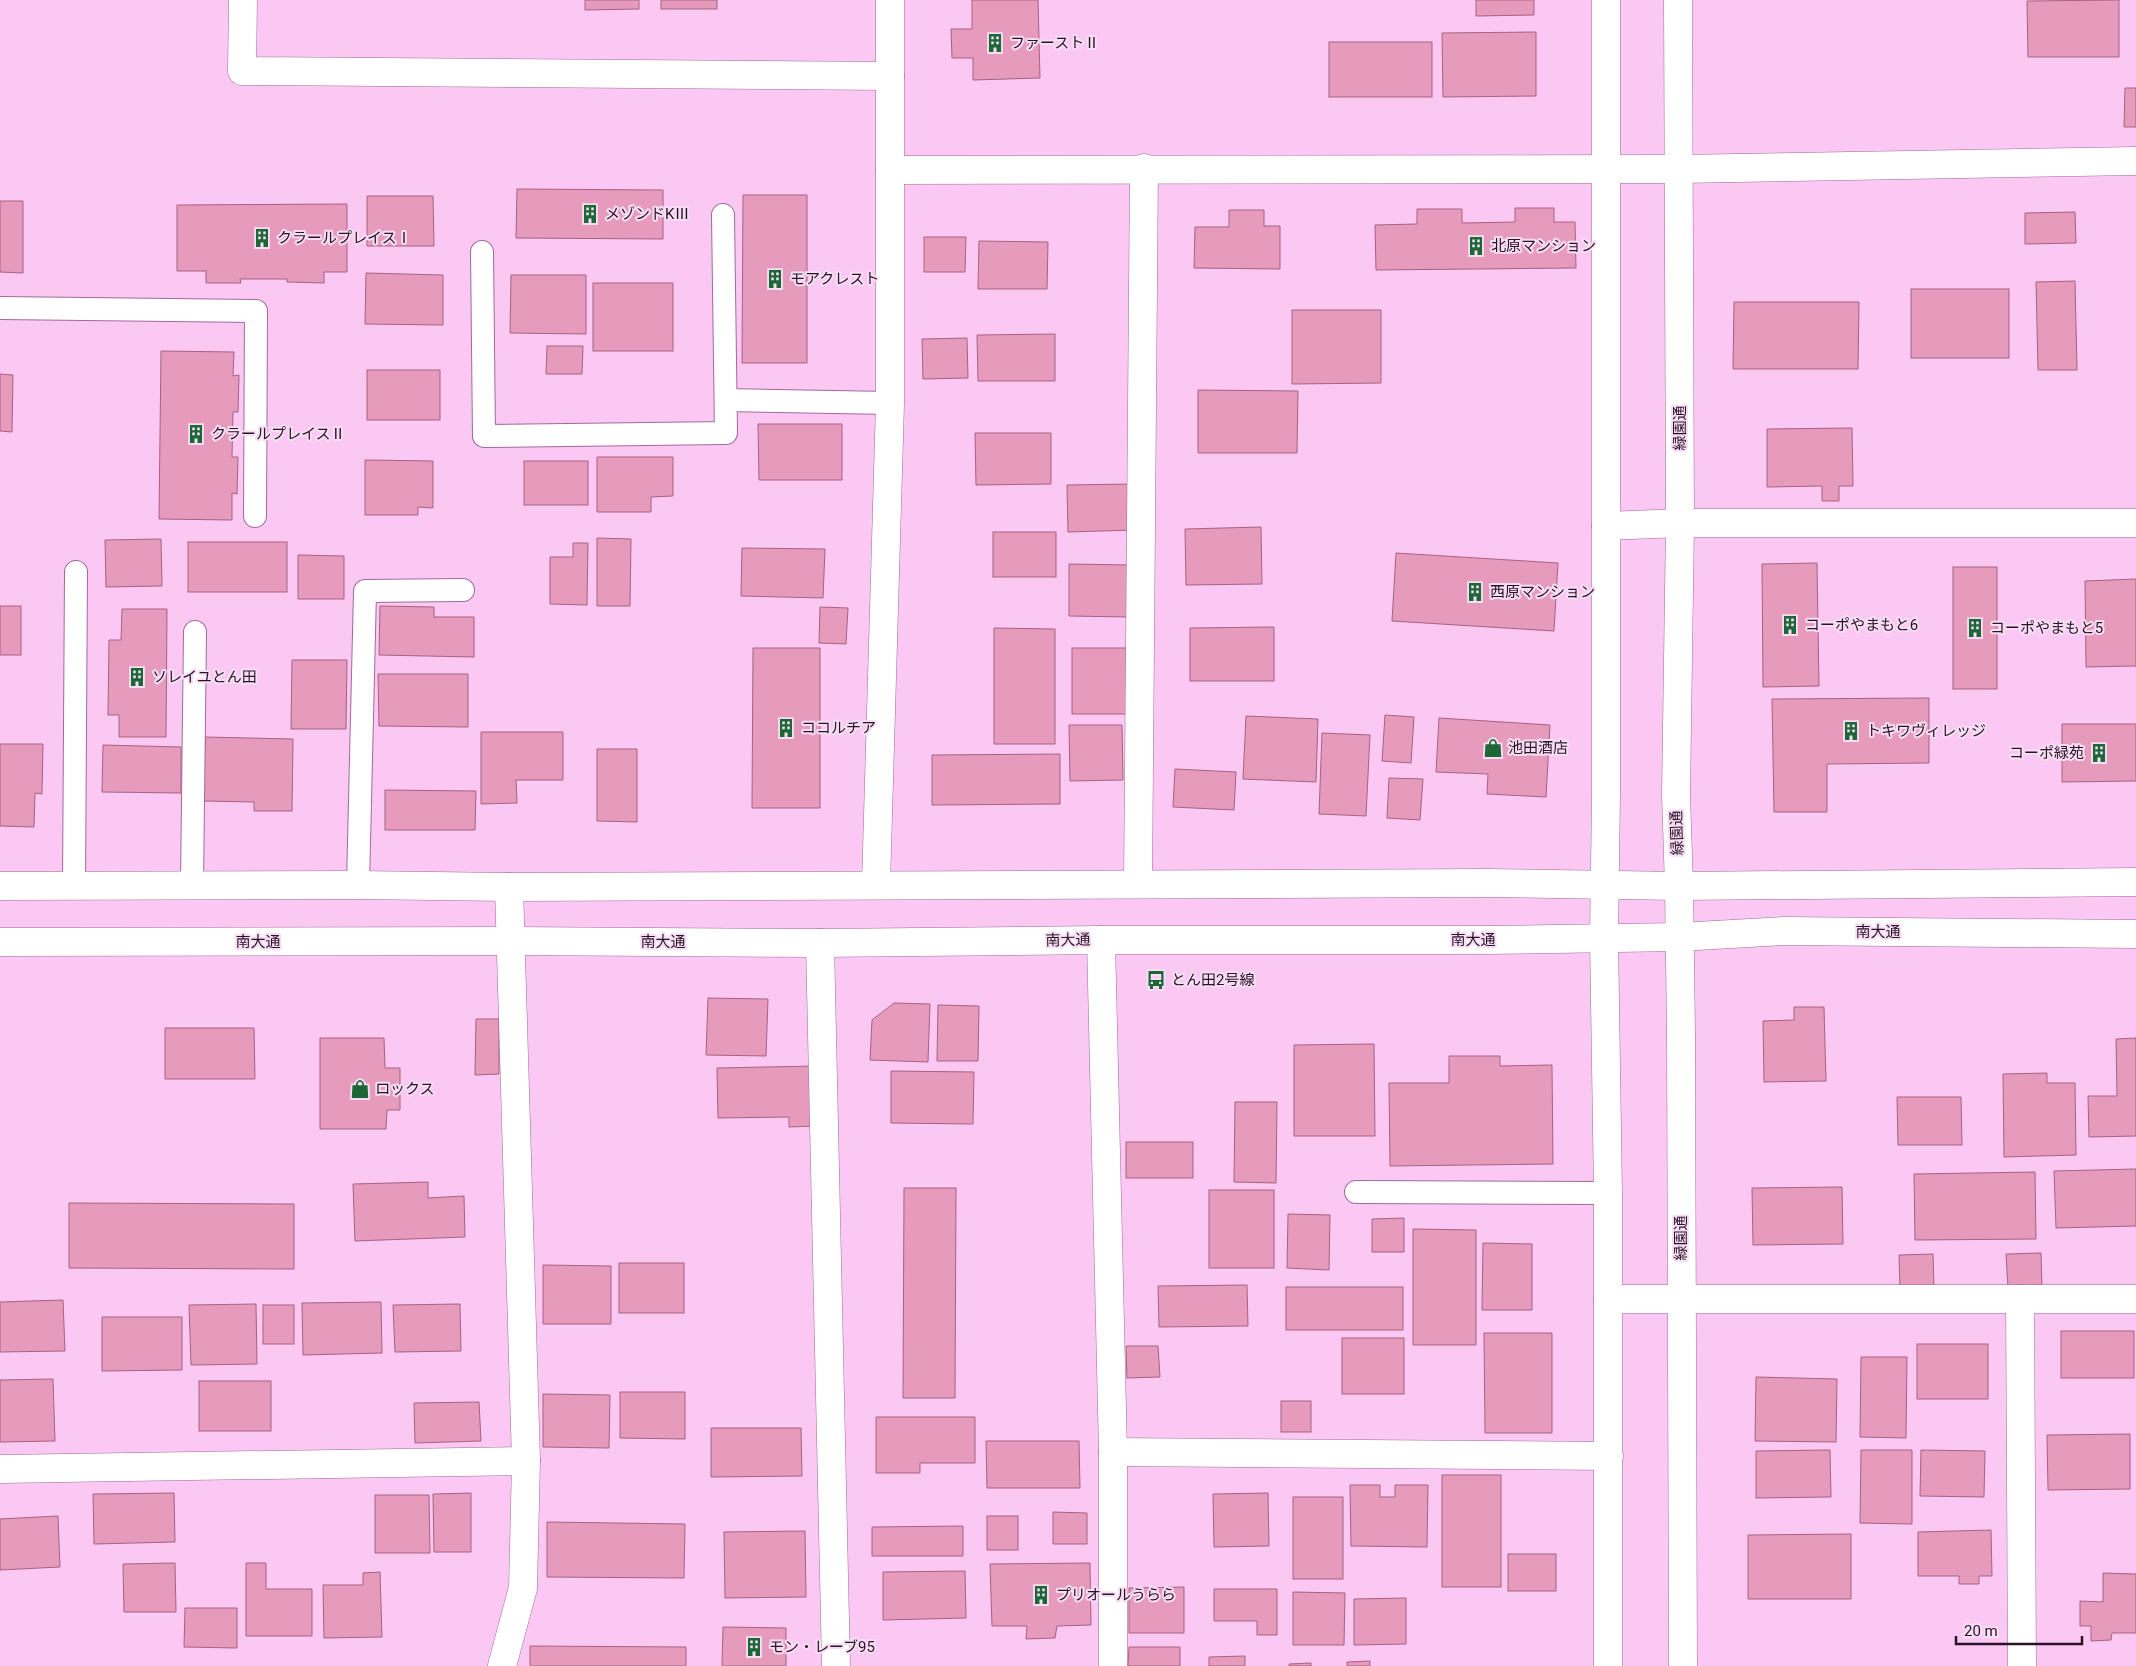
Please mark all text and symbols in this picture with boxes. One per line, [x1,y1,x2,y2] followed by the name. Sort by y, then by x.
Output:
[984,32,1006,54] building icon: ファーストⅡ
[1010,34,1099,52] place label: ファーストⅡ
[579,203,601,225] building icon: メゾンドKⅢ
[605,205,689,223] place label: メゾンドKⅢ
[251,227,273,249] building icon: クラールプレイスⅠ
[277,229,412,247] place label: クラールプレイスⅠ
[1465,235,1487,257] building icon: 北原マンション
[1491,237,1596,255] place label: 北原マンション
[764,268,786,290] building icon: モアクレスト
[790,270,879,288] place label: モアクレスト
[1671,405,1689,451] street label: 緑園通
[185,423,207,445] building icon: クラールプレイスⅡ
[211,425,346,443] place label: クラールプレイスⅡ
[1464,581,1486,603] building icon: 西原マンション
[1490,583,1595,601] place label: 西原マンション
[1779,614,1801,636] building icon: コーポやまもと6
[1805,616,1918,634] place label: コーポやまもと6
[1964,617,1986,639] building icon: コーポやまもと5
[1990,619,2103,637] place label: コーポやまもと5
[126,666,148,688] building icon: ソレイユとん田
[152,668,257,686] place label: ソレイユとん田
[775,717,797,739] building icon: ココルチア
[801,719,876,737] place label: ココルチア
[1840,720,1862,742] building icon: トキワヴィレッジ
[1866,722,1986,740] place label: トキワヴィレッジ
[1482,737,1504,759] shop icon: 池田酒店
[1508,739,1568,757] place label: 池田酒店
[2088,742,2110,764] building icon: コーポ緑苑
[2009,744,2084,762] place label: コーポ緑苑
[1667,810,1687,856] street label: 緑園通
[1855,923,1901,941] street label: 南大通
[1045,931,1091,949] street label: 南大通
[1450,931,1496,949] street label: 南大通
[235,933,281,951] street label: 南大通
[640,933,686,951] street label: 南大通
[1145,969,1167,991] bus stop icon: とん田2号線
[1171,971,1254,989] place label: とん田2号線
[349,1078,371,1100] shop icon: ロックス
[375,1080,435,1098] place label: ロックス
[1672,1215,1690,1261] street label: 緑園通
[1030,1584,1052,1606] building icon: プリオールうらら
[1056,1586,1176,1604] place label: プリオールうらら
[1956,1614,2082,1646] scale bar
[1964,1622,1998,1640] text: 20 m
[743,1636,765,1658] building icon: モン・レーブ95
[769,1638,875,1656] place label: モン・レーブ95

